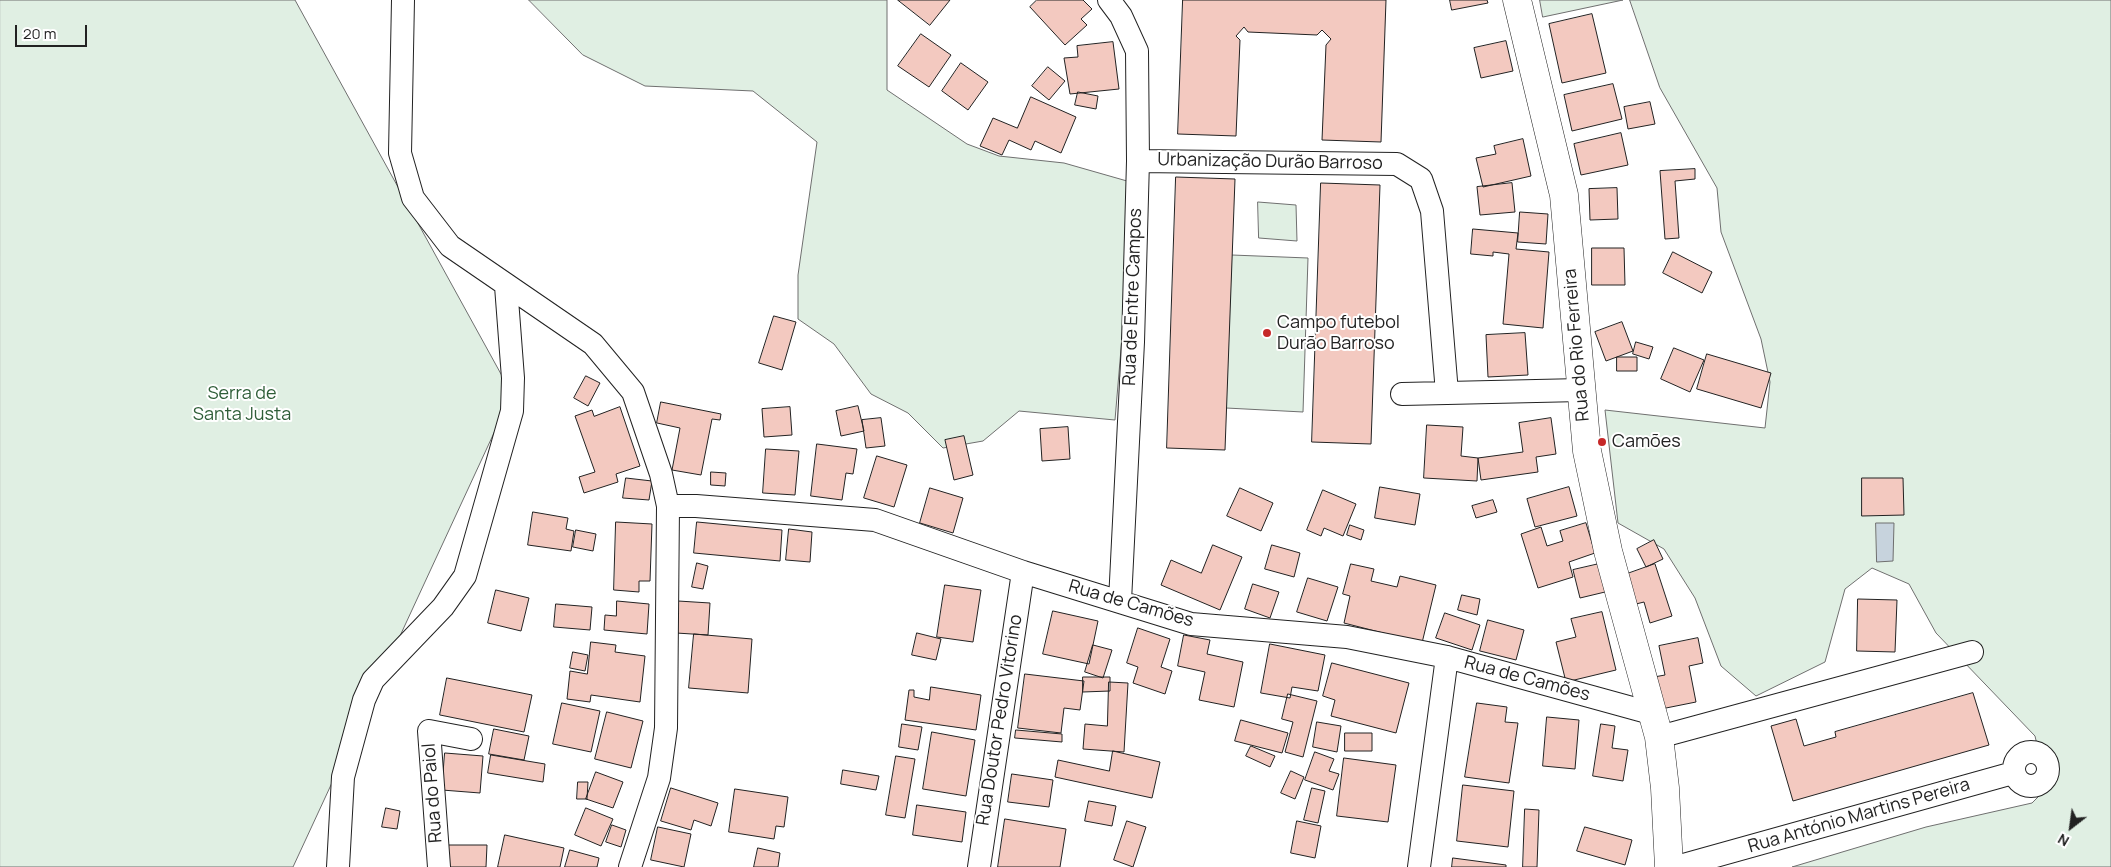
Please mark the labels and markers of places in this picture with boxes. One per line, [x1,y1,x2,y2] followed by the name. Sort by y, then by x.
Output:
[1277,312,1400,354] place label: Campo futebol Durão Barroso
[1261,327,1273,339] marker: Campo futebol Durão Barroso
[1612,431,1681,453] place label: Camões
[1596,436,1608,448] marker: Camões

